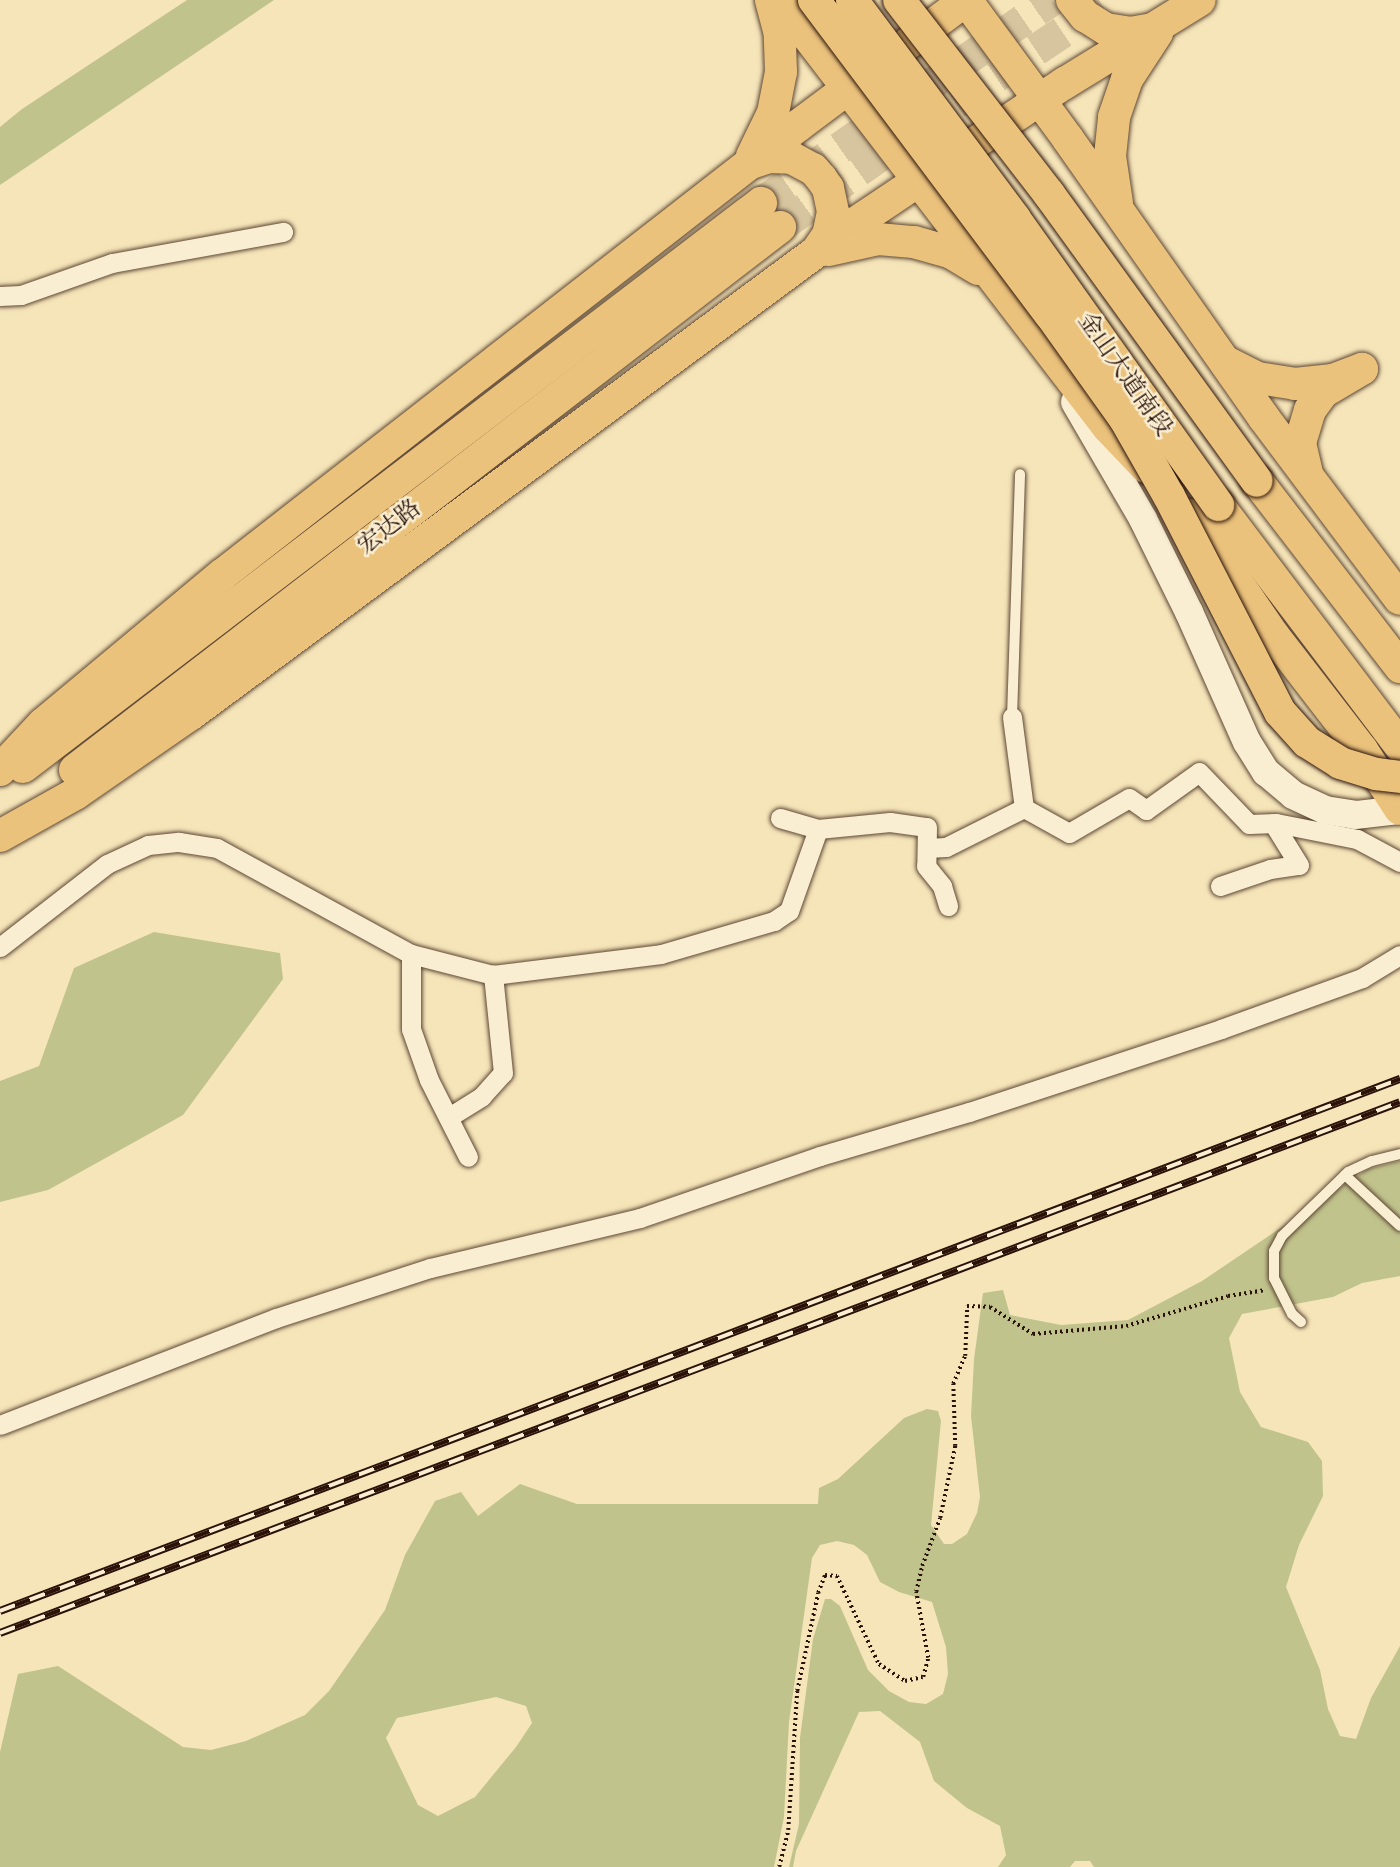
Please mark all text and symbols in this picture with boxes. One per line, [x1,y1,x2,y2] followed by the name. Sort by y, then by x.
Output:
[1072,307,1178,441] street label: 金山大道南段
[352,493,426,561] street label: 宏达路

